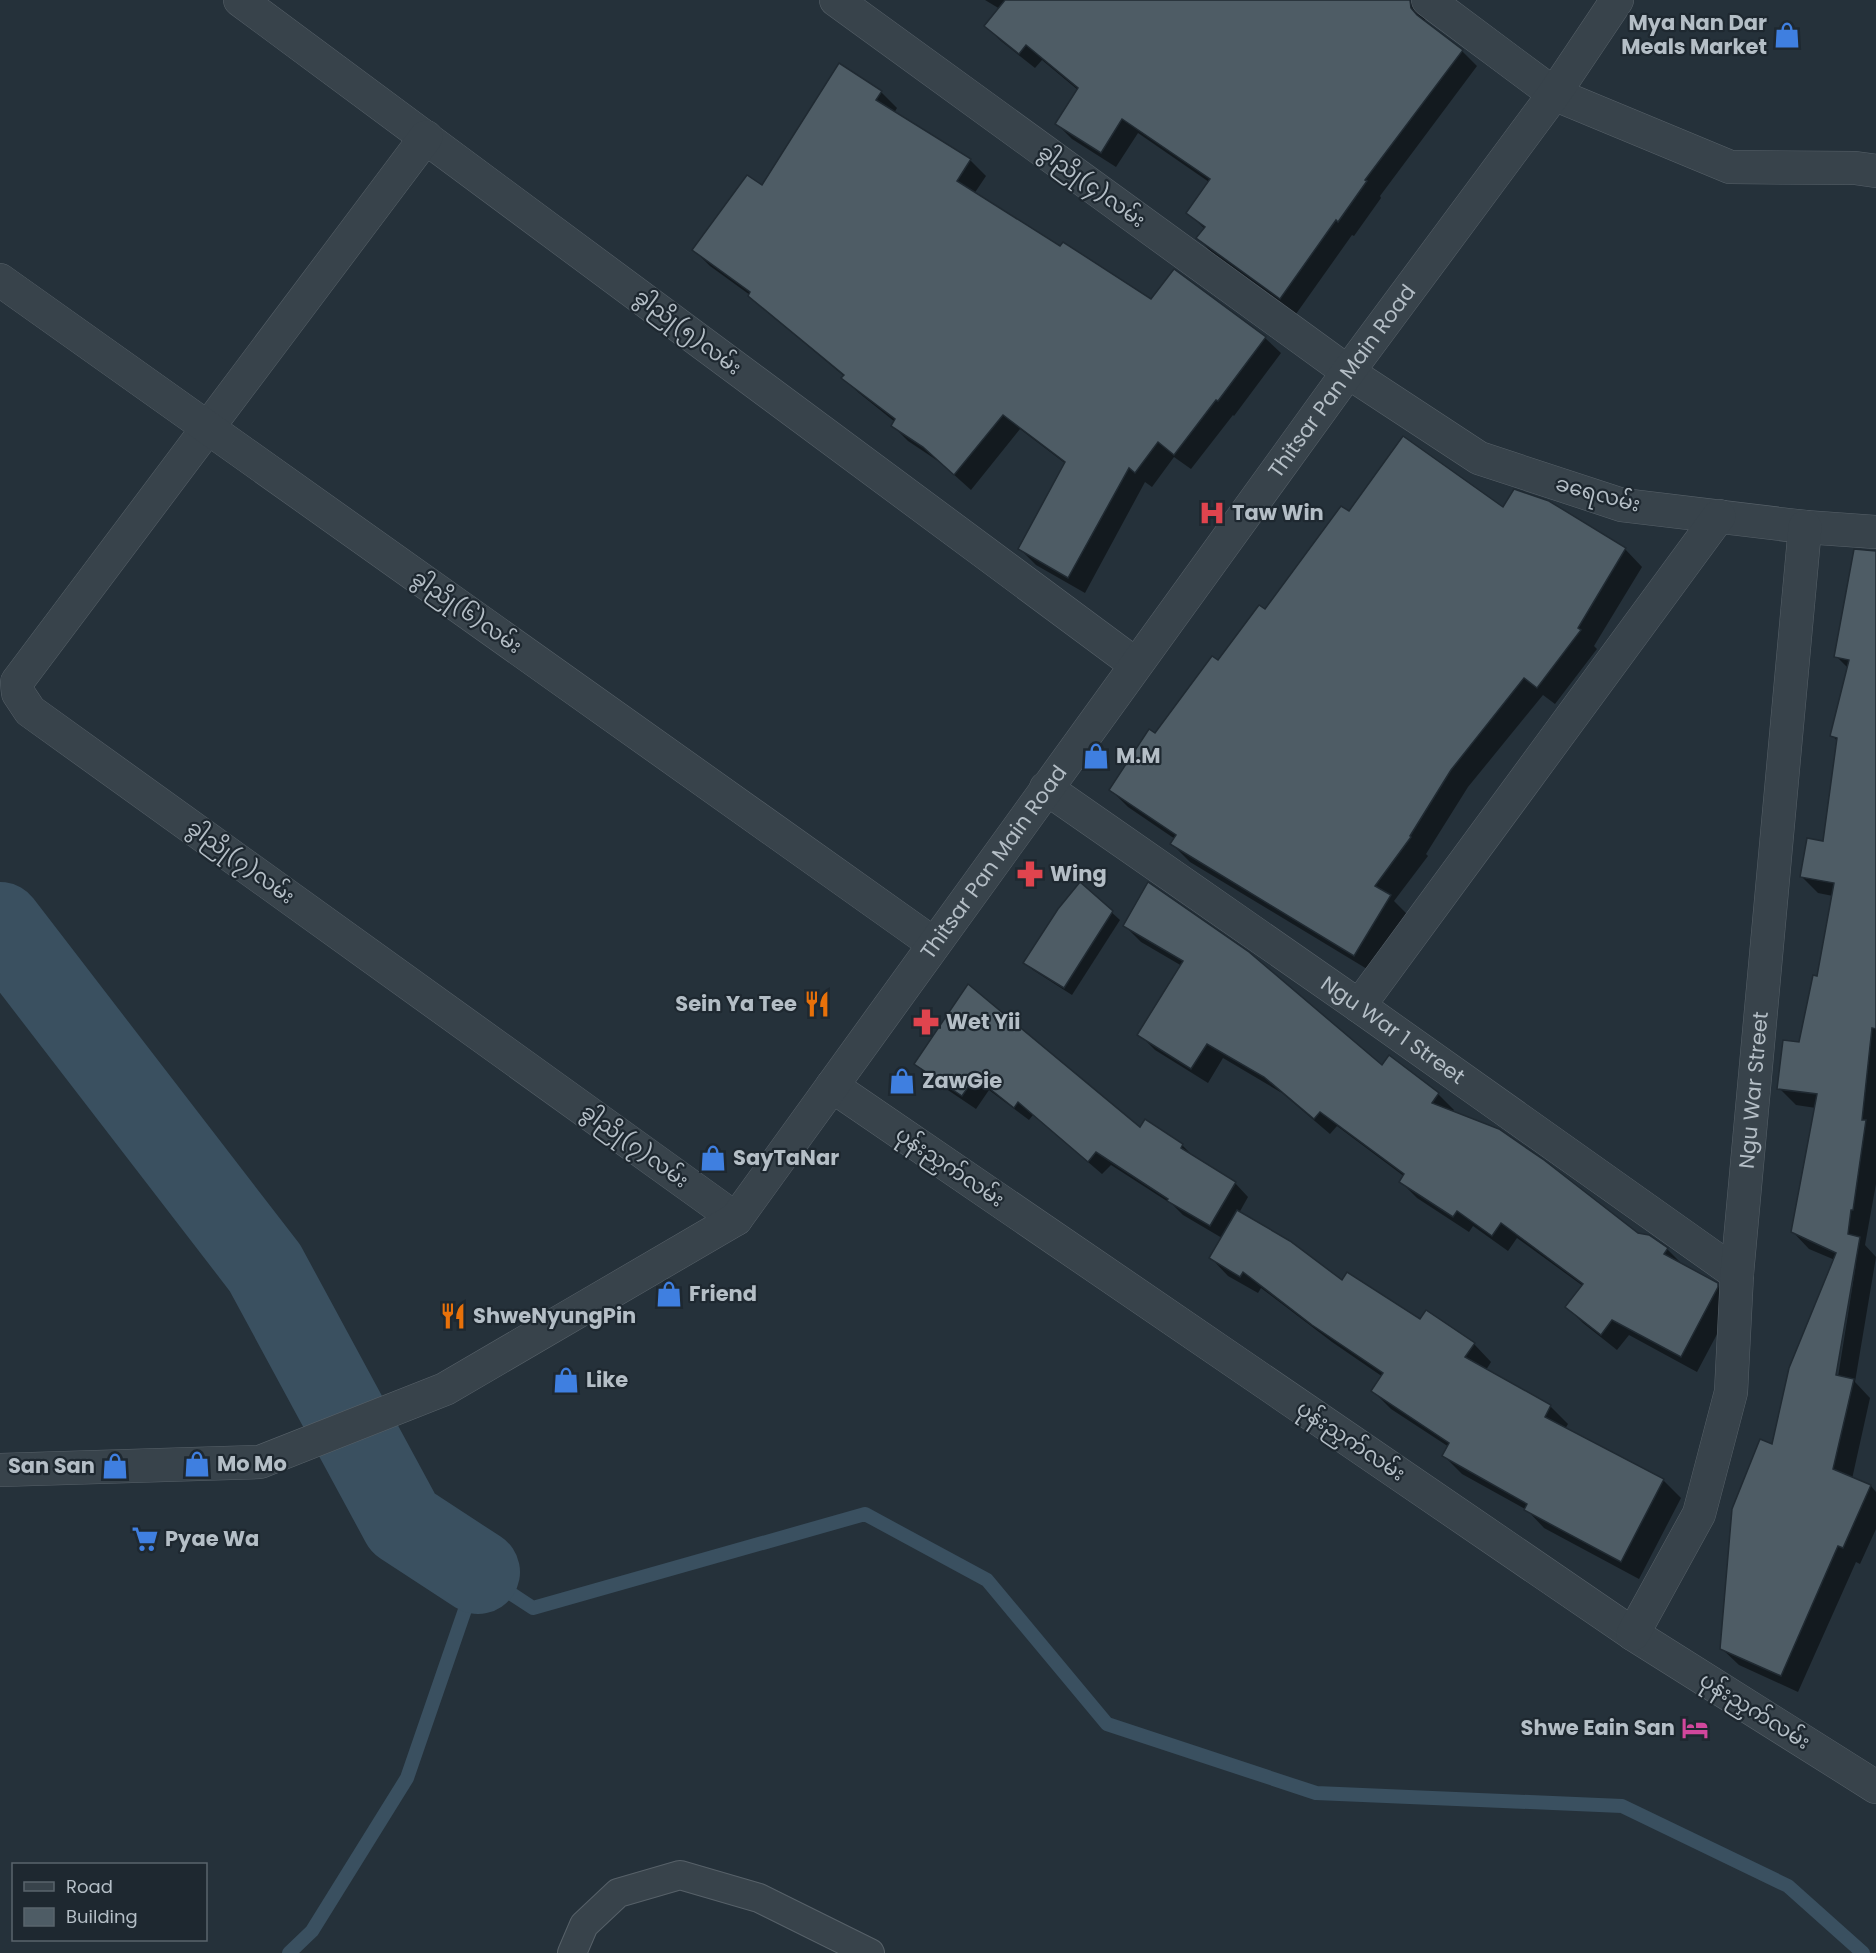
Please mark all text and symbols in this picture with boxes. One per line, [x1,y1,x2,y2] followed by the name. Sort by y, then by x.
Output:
[1621,8,1767,61] place label: Mya Nan Dar Meals Market
[1772,20,1802,50] shop icon: Mya Nan Dar Meals Market
[1031,136,1152,237] street label: ခွါညို(၄)လမ်း
[1261,278,1422,483] street label: Thitsar Pan Main Road
[627,281,748,384] street label: ခွါညို(၅)လမ်း
[1552,467,1644,522] street label: ခရေလမ်း
[1197,498,1227,528] hospital icon: Taw Win
[1232,498,1324,527] place label: Taw Win
[405,562,529,663] street label: ခွါညို(၆)လမ်း
[1081,741,1111,771] shop icon: M.M
[1116,741,1160,770] place label: M.M
[913,759,1073,965] street label: Thitsar Pan Main Road
[180,812,302,913] street label: ခွါညို(၇)လမ်း
[1015,859,1045,889] pharmacy icon: Wing
[1050,859,1107,888] place label: Wing
[1315,969,1471,1091] street label: Ngu War 1 Street
[675,989,797,1018] place label: Sein Ya Tee
[802,989,832,1019] restaurant icon: Sein Ya Tee
[911,1007,941,1037] pharmacy icon: Wet Yii
[946,1007,1021,1036] place label: Wet Yii
[1732,1010,1775,1170] street label: Ngu War Street
[887,1066,917,1096] shop icon: ZawGie
[922,1066,1002,1095] place label: ZawGie
[574,1096,696,1197] street label: ခွါညို(၇)လမ်း
[888,1119,1011,1216] street label: ပုန်းညှက်လမ်း
[698,1143,728,1173] shop icon: SayTaNar
[733,1143,839,1172] place label: SayTaNar
[654,1279,684,1309] shop icon: Friend
[689,1279,757,1308] place label: Friend
[438,1301,468,1331] restaurant icon: ShweNyungPin
[473,1301,636,1330] place label: ShweNyungPin
[551,1365,581,1395] shop icon: Like
[586,1365,628,1394] place label: Like
[1289,1393,1412,1490] street label: ပုန်းညှက်လမ်း
[182,1449,212,1479] shop icon: Mo Mo
[217,1449,287,1478] place label: Mo Mo
[8,1451,95,1480] place label: San San
[100,1451,130,1481] shop icon: San San
[130,1524,160,1554] supermarket icon: Pyae Wa
[165,1524,259,1553] place label: Pyae Wa
[1693,1664,1817,1759] street label: ပုန်းညှက်လမ်း
[1521,1713,1675,1742] place label: Shwe Eain San
[1680,1713,1710,1743] hotel icon: Shwe Eain San
[12,1863,207,1941] legend
[66,1874,113,1899] text: Road
[66,1904,138,1929] text: Building

